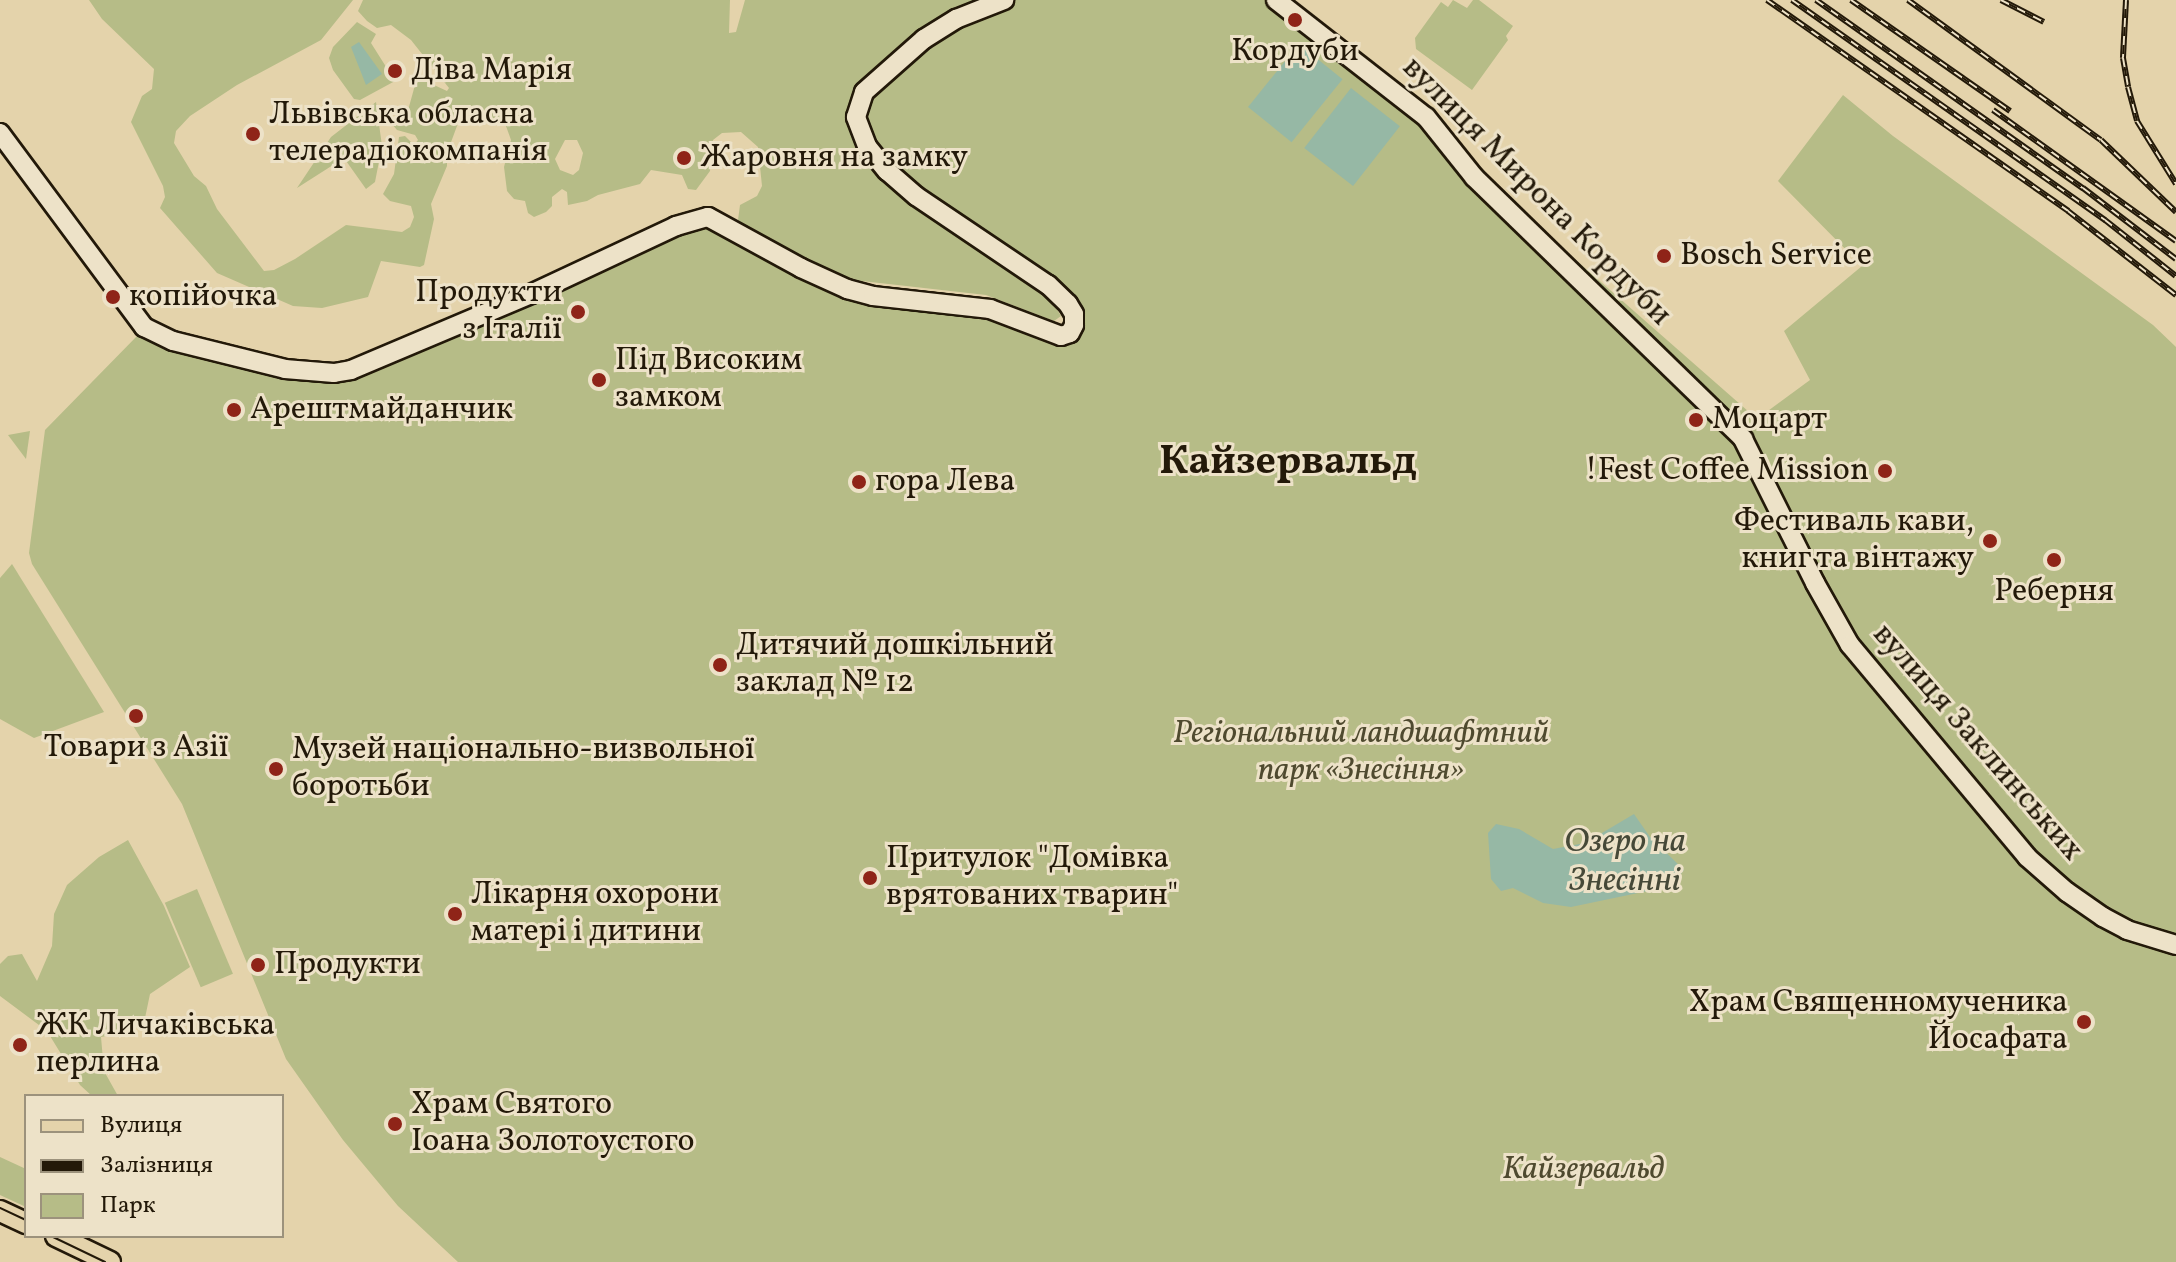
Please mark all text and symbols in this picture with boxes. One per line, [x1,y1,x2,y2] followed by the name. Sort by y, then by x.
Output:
[1286,11,1304,29] marker: Кордуби
[1231,33,1359,71] place label: Кордуби
[1393,49,1679,335] street label: вулиця Мирона Кордуби
[411,52,572,90] place label: Діва Марія
[386,62,404,80] marker: Діва Марія
[269,97,547,172] place label: Львівська обласна телерадіокомпанія
[244,125,262,143] marker: Львівська обласна телерадіокомпанія
[700,139,968,177] place label: Жаровня на замку
[675,149,693,167] marker: Жаровня на замку
[1680,237,1872,275] place label: Bosch Service
[1655,247,1673,265] marker: Bosch Service
[415,275,562,350] place label: Продукти з Італії
[129,278,278,316] place label: копійочка
[104,288,122,306] marker: копійочка
[569,303,587,321] marker: Продукти з Італії
[615,343,802,418] place label: Під Високим замком
[590,371,608,389] marker: Під Високим замком
[250,391,513,429] place label: Арештмайданчик
[225,401,243,419] marker: Арештмайданчик
[1712,401,1827,439] place label: Моцарт
[1687,411,1705,429] marker: Моцарт
[1159,439,1417,487] district label: Кайзервальд
[1584,452,1869,490] place label: !Fest Coffee Mission
[1876,462,1894,480] marker: !Fest Coffee Mission
[875,463,1015,501] place label: гора Лева
[850,473,868,491] marker: гора Лева
[1734,504,1974,579] place label: Фестиваль кави, книг та вінтажу
[1981,532,1999,550] marker: Фестиваль кави, книг та вінтажу
[2045,551,2063,569] marker: Реберня
[1994,573,2114,611] place label: Реберня
[1863,616,2091,870] street label: вулиця Заклинських
[736,628,1054,703] place label: Дитячий дошкільний заклад № 12
[711,656,729,674] marker: Дитячий дошкільний заклад № 12
[127,707,145,725] marker: Товари з Азії
[1173,716,1549,791] park label: Регіональний ландшафтний парк «Знесіння»
[44,729,228,767] place label: Товари з Азії
[292,732,755,807] place label: Музей національно-визвольної боротьби
[267,760,285,778] marker: Музей національно-визвольної боротьби
[1564,822,1686,902] water label: Озеро на Знесінні
[886,841,1179,916] place label: Притулок "Домівка врятованих тварин"
[861,869,879,887] marker: Притулок "Домівка врятованих тварин"
[471,877,719,952] place label: Лікарня охорони матері і дитини
[446,905,464,923] marker: Лікарня охорони матері і дитини
[274,946,421,984] place label: Продукти
[249,956,267,974] marker: Продукти
[1689,985,2068,1060] place label: Храм Священномученика Йосафата
[36,1008,275,1083] place label: ЖК Личаківська перлина
[2075,1013,2093,1031] marker: Храм Священномученика Йосафата
[11,1036,29,1054] marker: ЖК Личаківська перлина
[411,1087,695,1162] place label: Храм Святого Іоана Золотоустого
[24,1094,284,1238] legend
[100,1109,182,1143] text: Вулиця
[386,1115,404,1133] marker: Храм Святого Іоана Золотоустого
[100,1149,213,1183] text: Залізниця
[1502,1151,1664,1189] park label: Кайзервальд
[100,1189,156,1223] text: Парк

